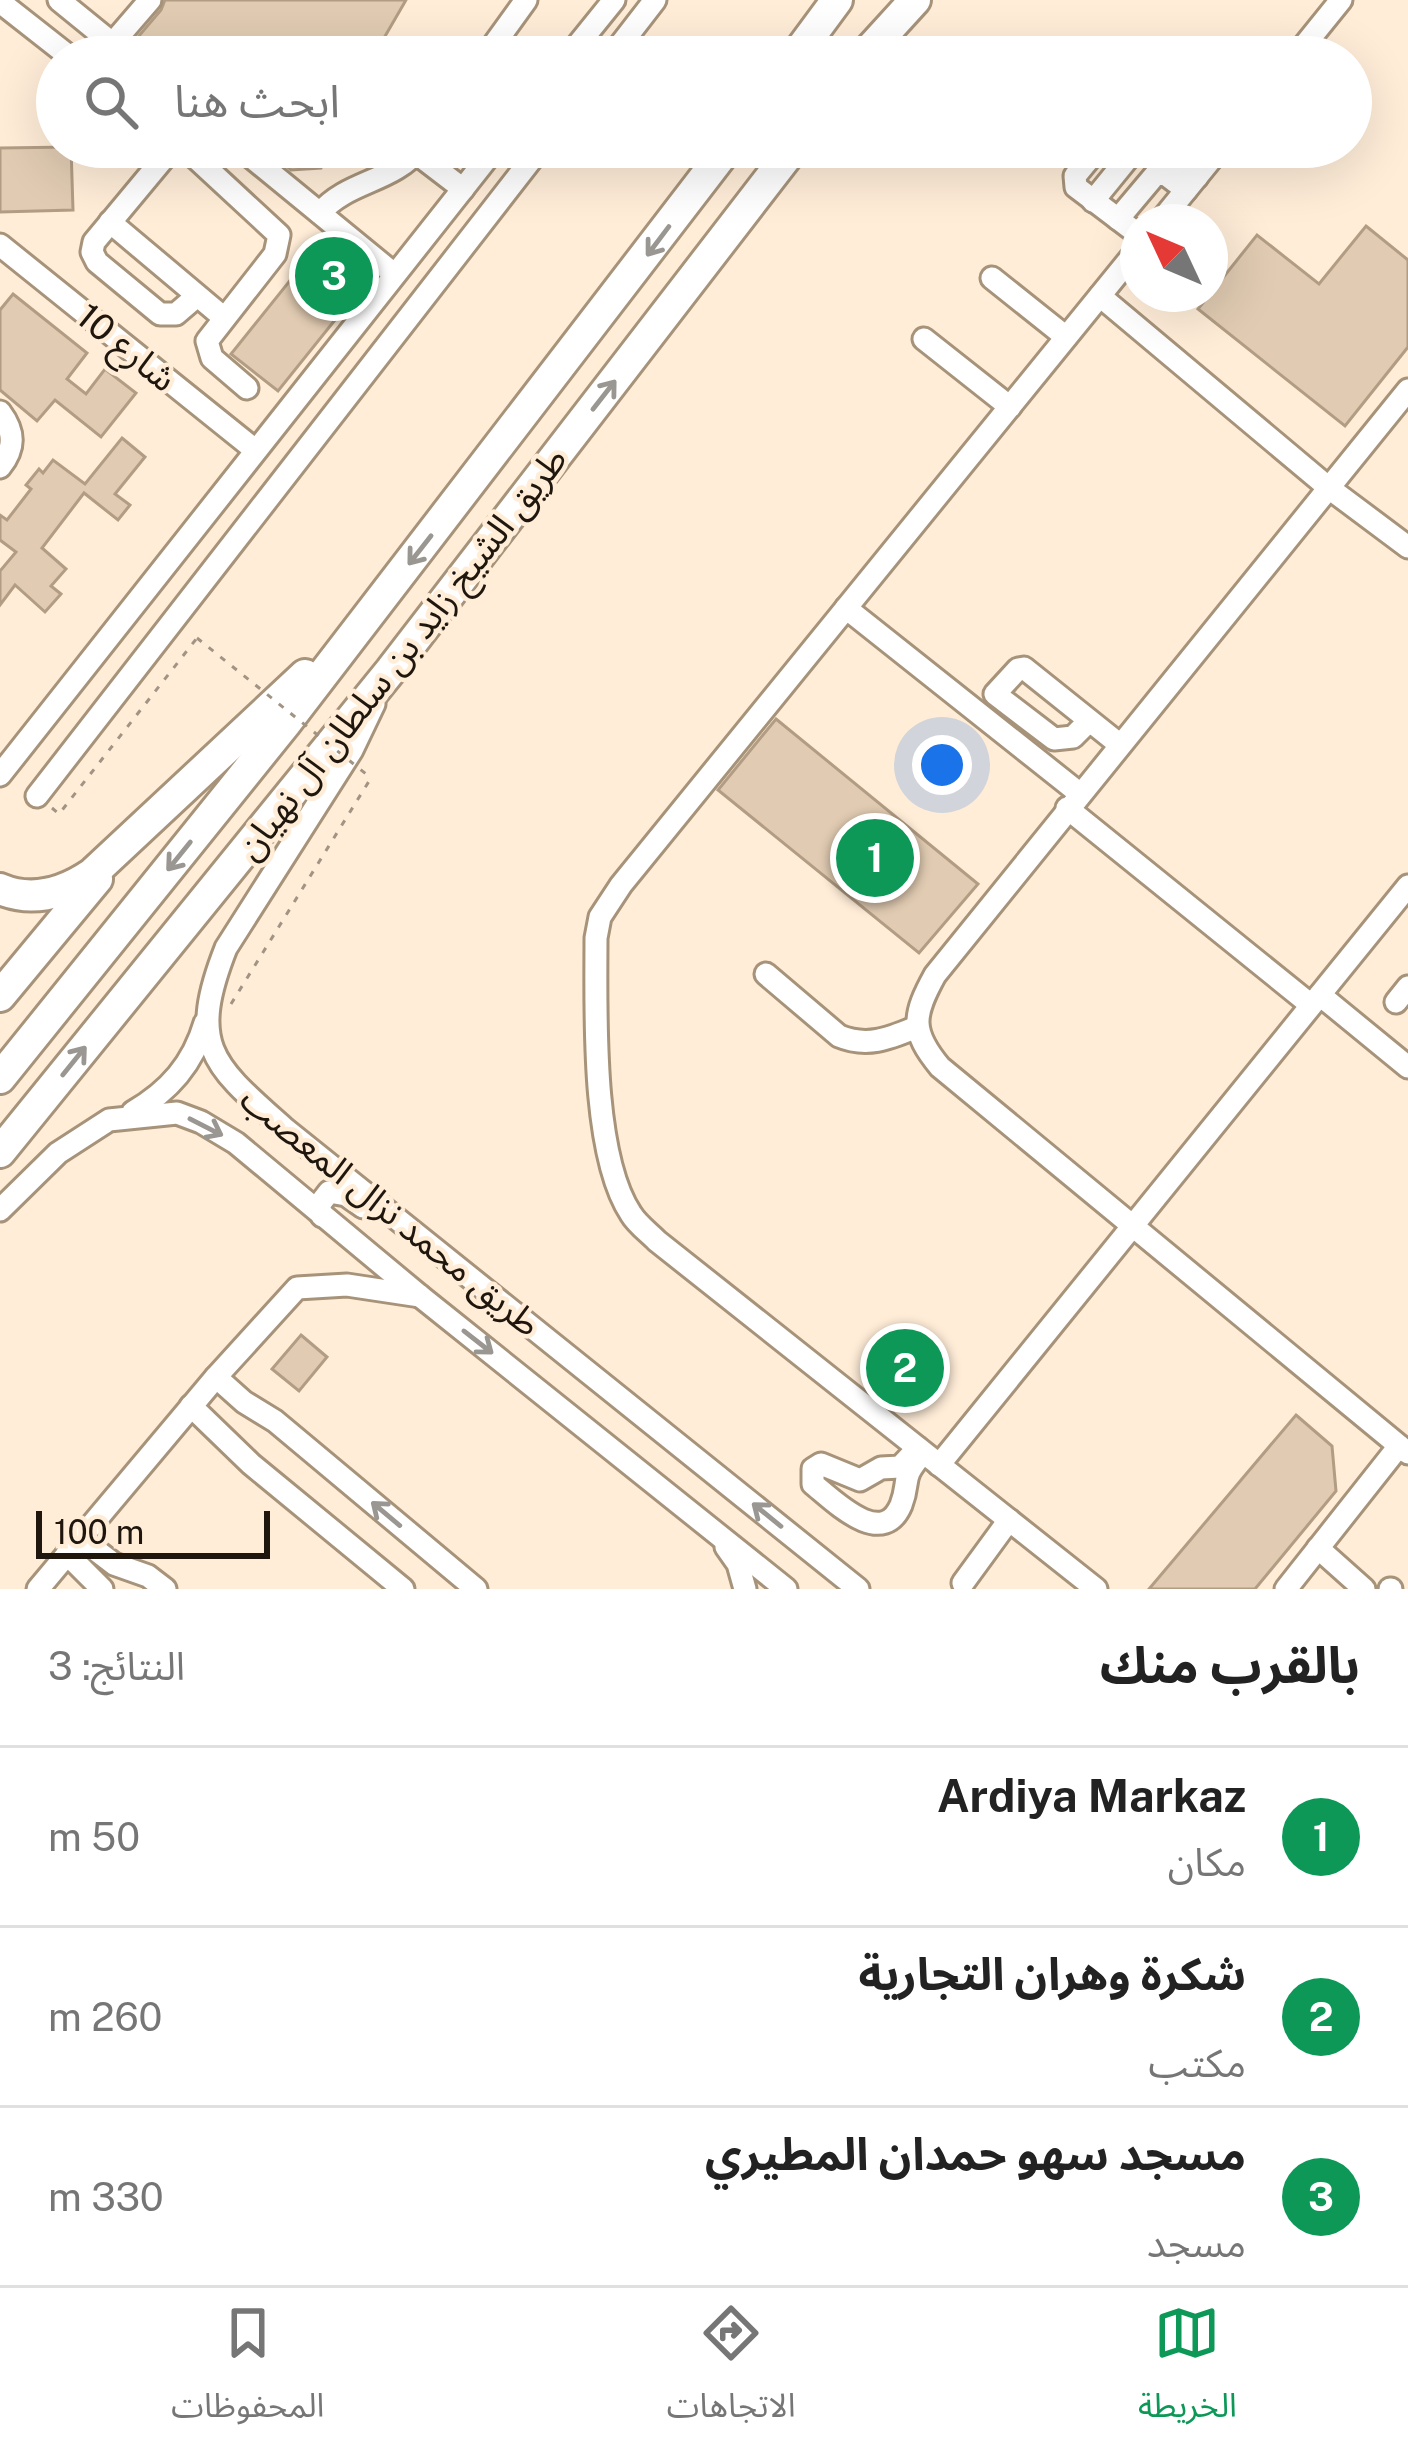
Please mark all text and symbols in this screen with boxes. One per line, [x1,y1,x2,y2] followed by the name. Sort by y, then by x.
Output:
[36,36,1372,168] search box
[78,69,144,135] icon: search
[174,74,340,127] text: ابحث هنا
[1120,204,1228,312] north arrow
[646,224,671,257] one-way arrow
[295,231,373,321] pin: 3
[65,294,185,404] street label: شارع 10
[591,379,617,411] one-way arrow
[227,438,580,871] street label: طريق الشيخ زايد بن سلطان آل نهيان
[408,533,433,566] one-way arrow
[912,735,972,795] your location
[836,813,914,903] pin: 1
[166,840,193,872] one-way arrow
[60,1046,86,1078] one-way arrow
[232,1077,549,1346] street label: طريق محمد نزال المعصب
[188,1116,224,1139] one-way arrow
[866,1323,944,1413] pin: 2
[462,1328,494,1355] one-way arrow
[371,1501,403,1527] one-way arrow
[752,1502,784,1529] one-way arrow
[36,1505,270,1558] scale bar
[54,1513,144,1551] text: 100 m
[1100,1635,1360,1694] text: بالقرب منك
[48,1643,185,1689] text: النتائج: 3
[937,1769,1246,1822] text: Ardiya Markaz
[48,1814,140,1860] text: 50 m
[1313,1814,1329,1860] text: 1
[1168,1839,1246,1885] text: مكان
[858,1947,1246,2000] text: شكرة وهران التجارية
[48,1994,162,2040] text: 260 m
[1309,1994,1333,2040] text: 2
[1149,2040,1246,2086] text: مكتب
[705,2127,1246,2180] text: مسجد سهو حمدان المطيري
[48,2174,164,2220] text: 330 m
[1308,2174,1334,2220] text: 3
[1147,2220,1246,2266] text: مسجد
[171,2300,324,2441] tab: المحفوظات
[667,2300,796,2441] tab: الاتجاهات
[1138,2300,1237,2441] tab: الخريطة

